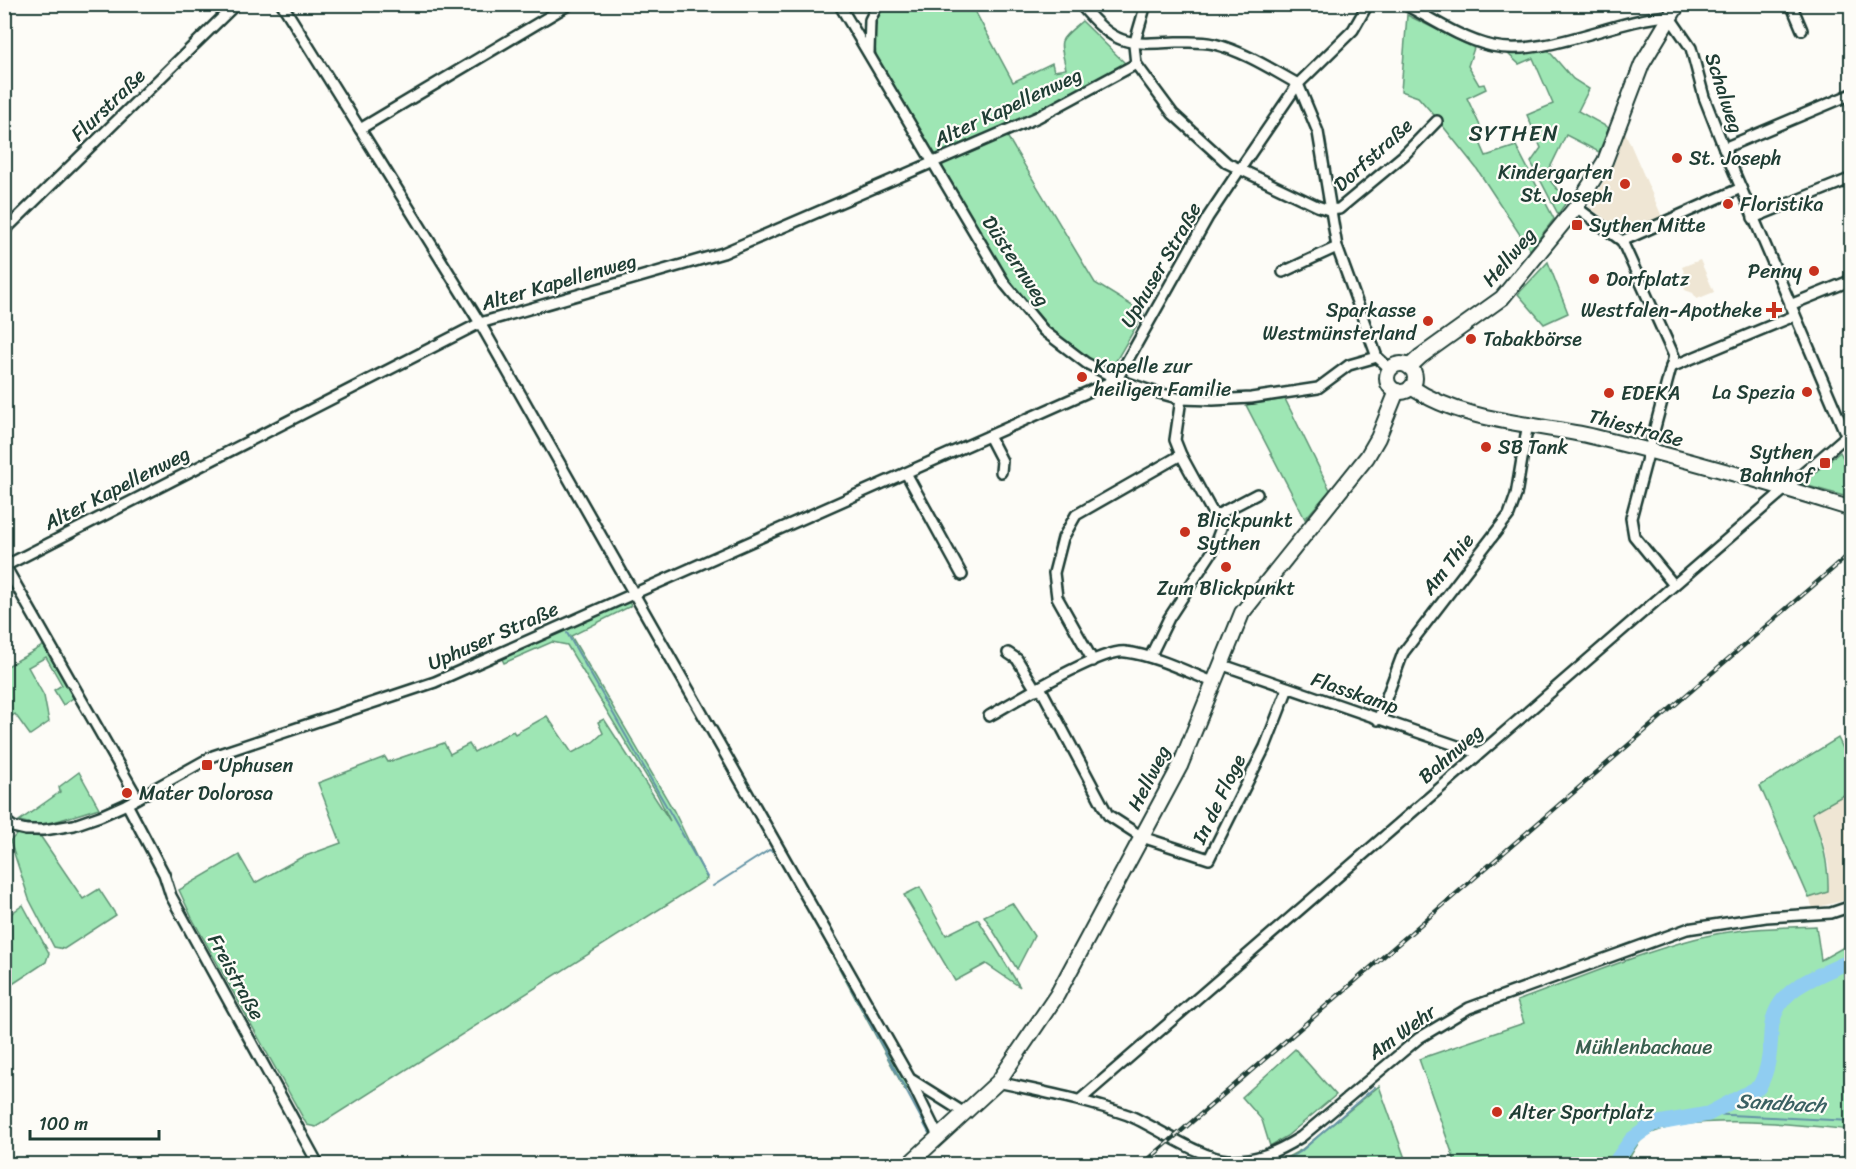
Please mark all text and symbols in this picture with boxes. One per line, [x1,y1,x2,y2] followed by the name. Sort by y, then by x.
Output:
[1695,48,1753,138] street label: Schalweg
[927,57,1088,157] street label: Alter Kapellenweg
[62,59,154,150] street label: Flurstraße
[1325,109,1421,201] street label: Dorfstraße
[1469,114,1559,153] district label: SYTHEN
[1689,141,1782,176] place label: St. Joseph
[1670,151,1684,165] marker: St. Joseph
[1498,155,1613,213] place label: Kindergarten St. Joseph
[1618,177,1632,191] marker: Kindergarten St. Joseph
[1740,187,1824,222] place label: Floristika
[1111,195,1211,335] street label: Uphuser Straße
[1721,197,1735,211] marker: Floristika
[972,208,1060,314] street label: Düsternweg
[1589,208,1706,243] place label: Sythen Mitte
[1570,218,1584,232] marker: Sythen Mitte
[1473,219,1545,295] street label: Hellweg
[476,243,641,321] street label: Alter Kapellenweg
[1748,254,1803,289] place label: Penny
[1606,262,1690,297] place label: Dorfplatz
[1807,264,1821,278] marker: Penny
[1587,272,1601,286] marker: Dorfplatz
[1263,293,1417,351] place label: Sparkasse Westmünsterland
[1581,293,1762,328] place label: Westfalen-Apotheke
[1767,303,1781,317] marker: Westfalen-Apotheke
[1421,314,1435,328] marker: Sparkasse Westmünsterland
[1483,322,1582,357] place label: Tabakbörse
[1464,332,1478,346] marker: Tabakbörse
[1093,349,1231,407] place label: Kapelle zur heiligen Familie
[1075,370,1089,384] marker: Kapelle zur heiligen Familie
[1712,375,1795,410] place label: La Spezia
[1621,376,1680,411] place label: EDEKA
[1800,385,1814,399] marker: La Spezia
[1602,386,1616,400] marker: EDEKA
[1585,399,1687,457] street label: Thiestraße
[1498,430,1569,465] place label: SB Tank
[1740,435,1816,493] place label: Sythen Bahnhof
[37,436,196,540] street label: Alter Kapellenweg
[1479,440,1493,454] marker: SB Tank
[1818,456,1832,470] marker: Sythen Bahnhof
[1197,503,1293,561] place label: Blickpunkt Sythen
[1178,525,1192,539] marker: Blickpunkt Sythen
[1412,525,1484,604] street label: Am Thie
[1219,560,1233,574] marker: Zum Blickpunkt
[1157,571,1295,606] place label: Zum Blickpunkt
[422,591,564,681] street label: Uphuser Straße
[1306,662,1404,724] street label: Flasskamp
[1410,715,1492,793] street label: Bahnweg
[1118,739,1180,817] street label: Hellweg
[219,748,293,783] place label: Uphusen
[1182,748,1256,851] street label: In de Floge
[200,758,214,772] marker: Uphusen
[139,776,273,811] place label: Mater Dolorosa
[120,786,134,800] marker: Mater Dolorosa
[198,927,274,1027] street label: Freistraße
[1359,994,1445,1070] street label: Am Wehr
[1576,1030,1712,1065] park label: Mühlenbachaue
[1735,1082,1829,1124] water label: Sandbach
[1508,1095,1654,1130] place label: Alter Sportplatz
[30,1103,159,1141] scale bar
[1490,1105,1504,1119] marker: Alter Sportplatz
[39,1108,88,1140] text: 100 m

